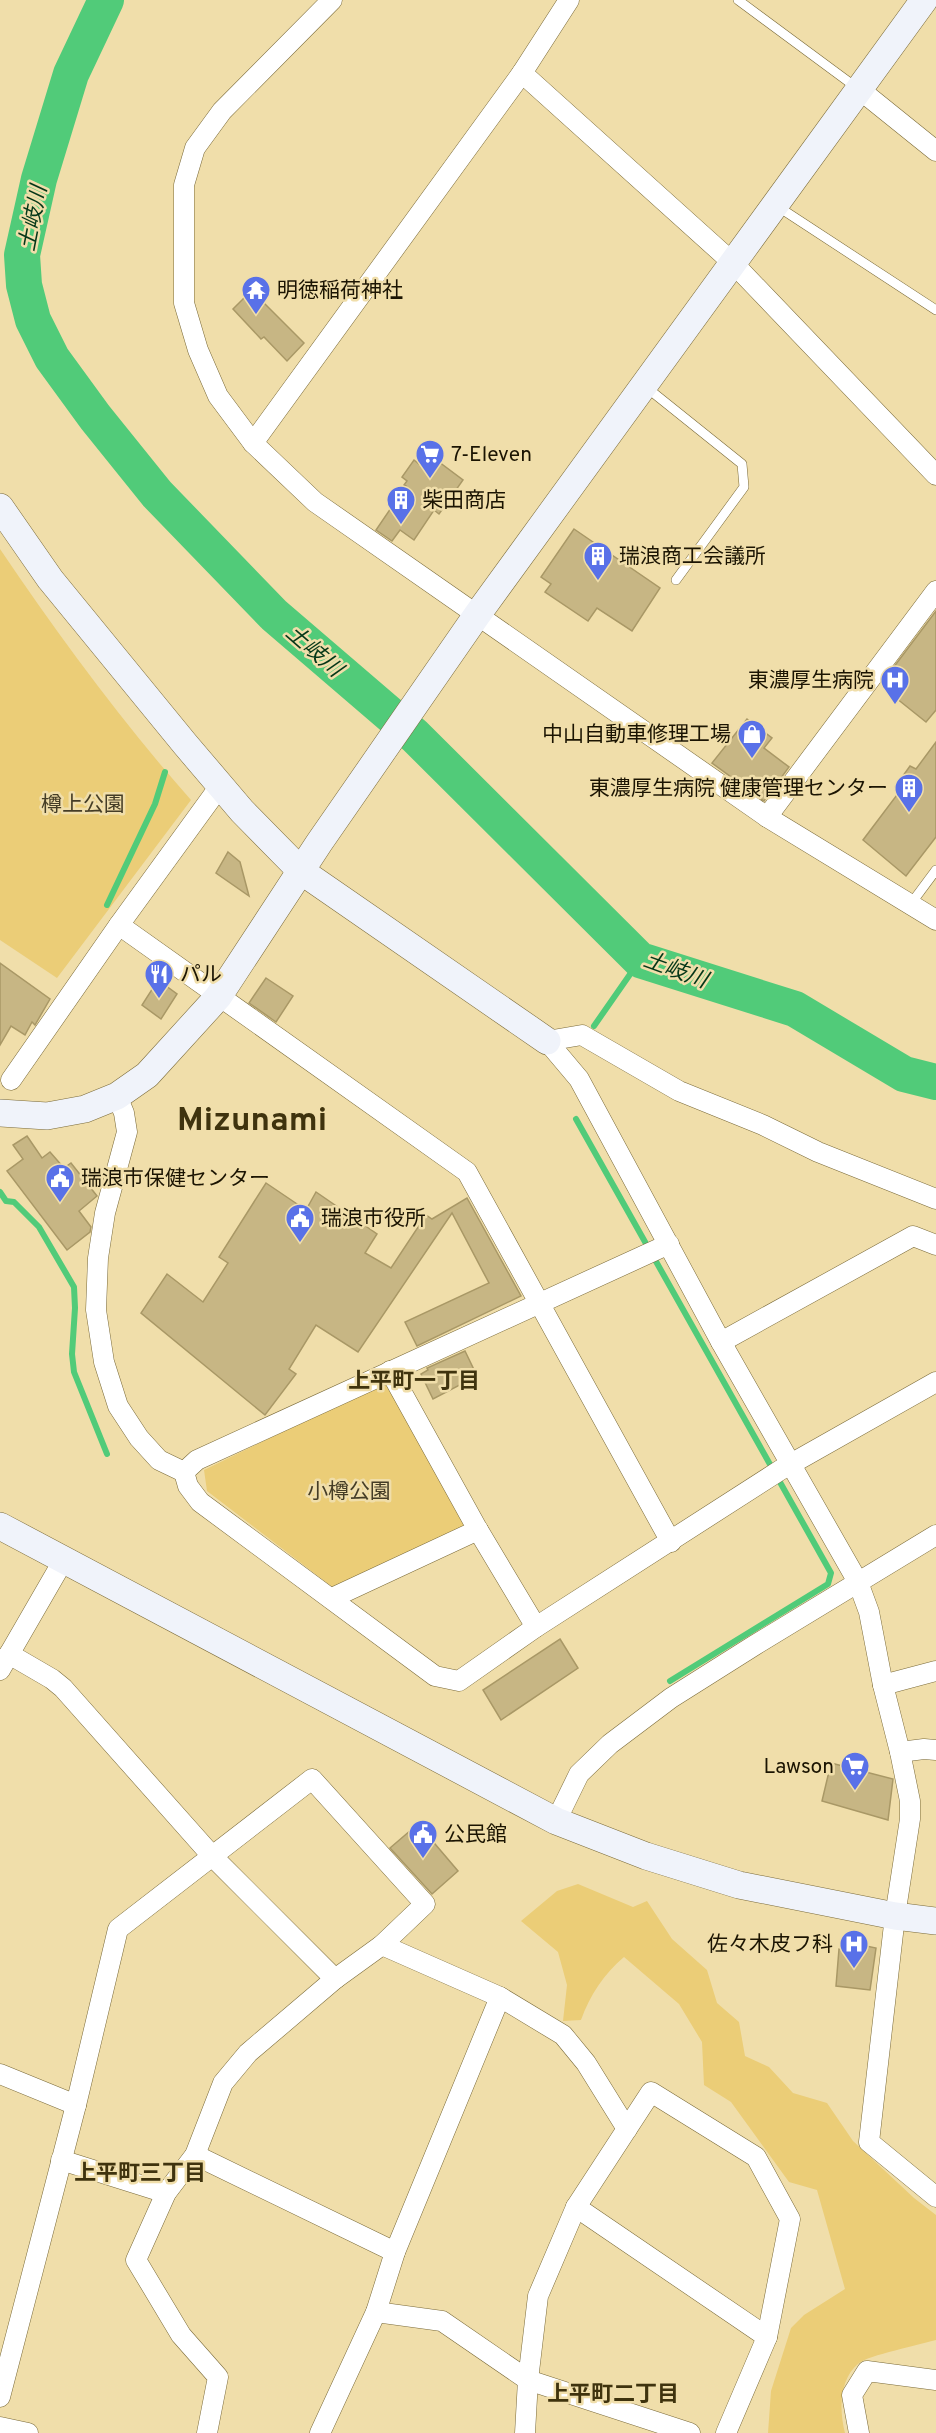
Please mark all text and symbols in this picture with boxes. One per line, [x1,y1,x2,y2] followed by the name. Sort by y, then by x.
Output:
[15,182,54,253] water label: 土岐川
[240,274,272,316] temple icon: 明徳稲荷神社
[277,278,403,305] place label: 明徳稲荷神社
[414,438,446,480] supermarket icon: 7-Eleven
[451,442,532,469] place label: 7-Eleven
[385,484,417,526] building icon: 柴田商店
[422,488,506,515] place label: 柴田商店
[582,540,614,582] building icon: 瑞浪商工会議所
[619,544,766,571] place label: 瑞浪商工会議所
[280,620,349,685] water label: 土岐川
[879,664,911,706] hospital icon: 東濃厚生病院
[748,668,874,695] place label: 東濃厚生病院
[736,718,768,760] shop icon: 中山自動車修理工場
[542,722,731,749] place label: 中山自動車修理工場
[893,772,925,814] building icon: 東濃厚生病院 健康管理センター
[589,776,888,803] place label: 東濃厚生病院 健康管理センター
[41,792,125,819] park label: 樽上公園
[640,947,713,996] water label: 土岐川
[143,958,175,1000] restaurant icon: パル
[180,962,222,989] place label: パル
[177,1101,327,1143] district label: Mizunami
[44,1162,76,1204] public building icon: 瑞浪市保健センター
[81,1166,270,1193] place label: 瑞浪市保健センター
[284,1202,316,1244] public building icon: 瑞浪市役所
[321,1206,426,1233] place label: 瑞浪市役所
[348,1369,480,1396] district label: 上平町一丁目
[307,1479,391,1506] park label: 小樽公園
[839,1750,871,1792] supermarket icon: Lawson
[763,1754,834,1781] place label: Lawson
[407,1818,439,1860] public building icon: 公民館
[444,1822,507,1849] place label: 公民館
[838,1928,870,1970] hospital icon: 佐々木皮フ科
[707,1932,833,1959] place label: 佐々木皮フ科
[74,2161,206,2188] district label: 上平町三丁目
[547,2382,679,2409] district label: 上平町二丁目

